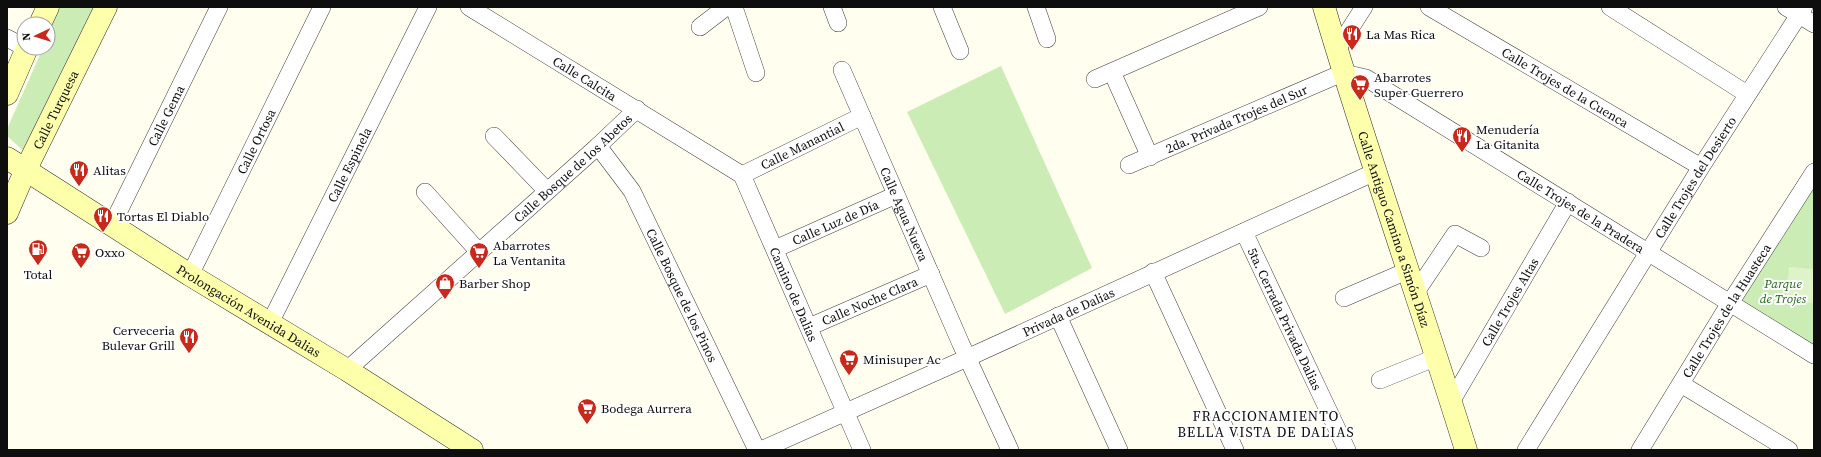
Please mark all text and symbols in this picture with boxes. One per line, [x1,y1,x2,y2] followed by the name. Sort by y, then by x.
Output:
[16,16,56,56] north arrow
[1341,23,1363,51] restaurant icon: La Mas Rica
[1366,26,1436,43] place label: La Mas Rica
[19,32,34,41] text: N
[1498,44,1632,132] street label: Calle Trojes de la Cuenca
[549,53,620,105] street label: Calle Calcita
[29,67,83,152] street label: Calle Turquesa
[1374,69,1464,101] place label: Abarrotes Super Guerrero
[1349,73,1371,101] supermarket icon: Abarrotes Super Guerrero
[1163,81,1311,157] street label: 2da. Privada Trojes del Sur
[144,82,189,149] street label: Calle Gema
[233,106,280,177] street label: Calle Ortosa
[510,110,636,226] street label: Calle Bosque de los Abetos
[1651,113,1740,242] street label: Calle Trojes del Desierto
[758,118,847,174] street label: Calle Manantial
[1476,121,1540,153] place label: Menudería La Gitanita
[324,124,376,205] street label: Calle Espinela
[1451,125,1473,153] restaurant icon: Menudería La Gitanita
[1354,129,1434,329] street label: Calle Antiguo Camino a Simón Díaz
[68,159,90,187] restaurant icon: Alitas
[93,162,126,179] place label: Alitas
[876,164,932,264] street label: Calle Agua Nueva
[1514,165,1648,257] street label: Calle Trojes de la Pradera
[790,196,882,249] street label: Calle Luz de Día
[92,205,114,233] restaurant icon: Tortas El Diablo
[117,208,209,225] place label: Tortas El Diablo
[642,226,721,365] street label: Calle Bosque de los Pinos
[493,237,566,269] place label: Abarrotes La Ventanita
[27,238,49,266] fuel station icon: Total
[1678,240,1775,381] street label: Calle Trojes de la Huasteca
[70,241,92,269] supermarket icon: Oxxo
[468,241,490,269] supermarket icon: Abarrotes La Ventanita
[95,244,125,261] place label: Oxxo
[765,245,822,345] street label: Camino de Dalias
[1244,245,1326,393] street label: 5ta. Cerrada Privada Dalias
[1477,254,1543,350] street label: Calle Trojes Altas
[173,261,324,361] street label: Prolongación Avenida Dalias
[24,266,52,283] place label: Total
[434,272,456,300] shop icon: Barber Shop
[819,273,921,329] street label: Calle Noche Clara
[459,275,531,292] place label: Barber Shop
[1760,275,1807,307] park label: Parque de Trojes
[1020,284,1118,341] street label: Privada de Dalias
[102,322,175,354] place label: Cerveceria Bulevar Grill
[178,326,200,354] restaurant icon: Cerveceria Bulevar Grill
[838,348,860,376] supermarket icon: Minisuper Ac
[863,351,941,368] place label: Minisuper Ac
[576,397,598,425] supermarket icon: Bodega Aurrera
[601,400,692,417] place label: Bodega Aurrera
[1177,406,1355,442] district label: FRACCIONAMIENTO BELLA VISTA DE DALIAS

